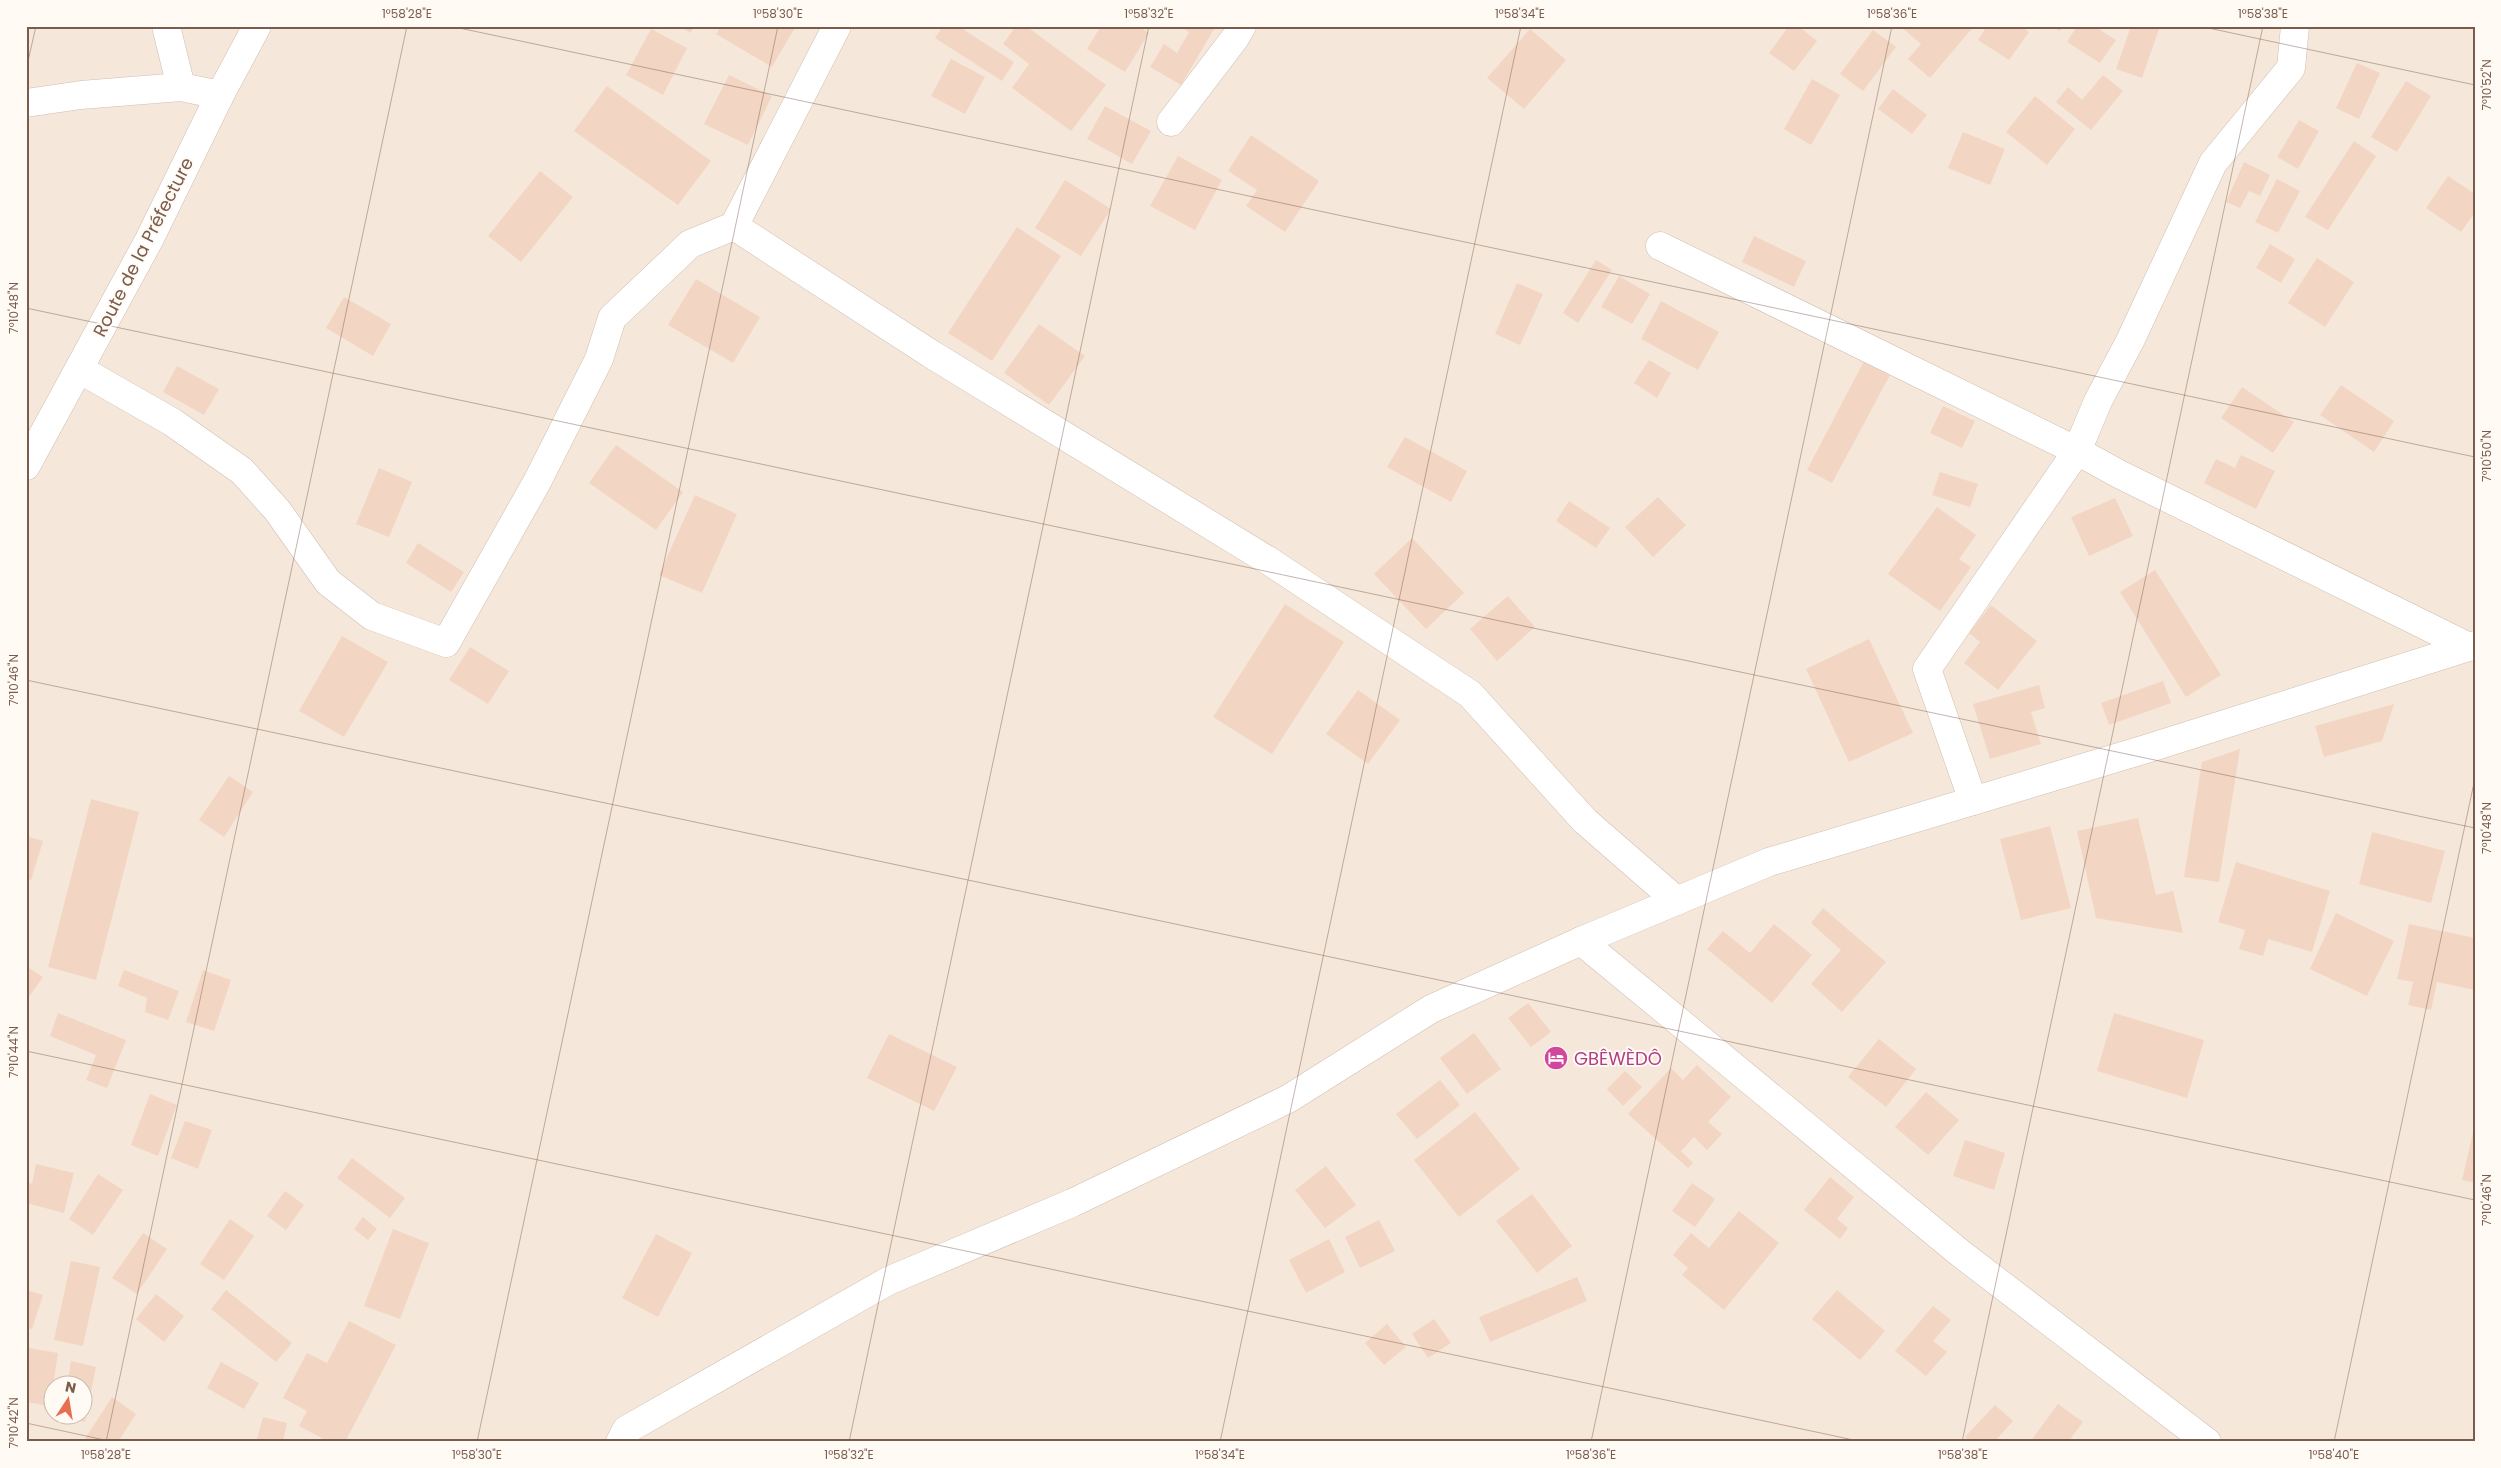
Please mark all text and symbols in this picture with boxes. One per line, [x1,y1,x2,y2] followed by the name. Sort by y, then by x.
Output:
[382,5,432,22] text: 1°58'28"E
[753,5,803,22] text: 1°58'30"E
[1124,5,1174,22] text: 1°58'32"E
[1495,5,1545,22] text: 1°58'34"E
[1867,5,1917,22] text: 1°58'36"E
[2238,5,2288,22] text: 1°58'38"E
[2478,59,2495,111] text: 7°10'52"N
[87,153,199,341] street label: Route de la Préfecture
[5,282,22,334] text: 7°10'48"N
[2478,430,2495,482] text: 7°10'50"N
[5,654,22,706] text: 7°10'46"N
[2478,802,2495,854] text: 7°10'48"N
[5,1026,22,1078] text: 7°10'44"N
[1543,1045,1569,1071] hotel icon: GBÊWÈDÔ
[1574,1046,1662,1071] place label: GBÊWÈDÔ
[2478,1174,2495,1226] text: 7°10'46"N
[42,1376,92,1426] north arrow
[63,1376,78,1398] text: N
[5,1397,22,1449] text: 7°10'42"N
[81,1446,131,1463] text: 1°58'28"E
[452,1446,502,1463] text: 1°58'30"E
[824,1446,874,1463] text: 1°58'32"E
[1195,1446,1245,1463] text: 1°58'34"E
[1566,1446,1616,1463] text: 1°58'36"E
[1938,1446,1988,1463] text: 1°58'38"E
[2309,1446,2359,1463] text: 1°58'40"E

